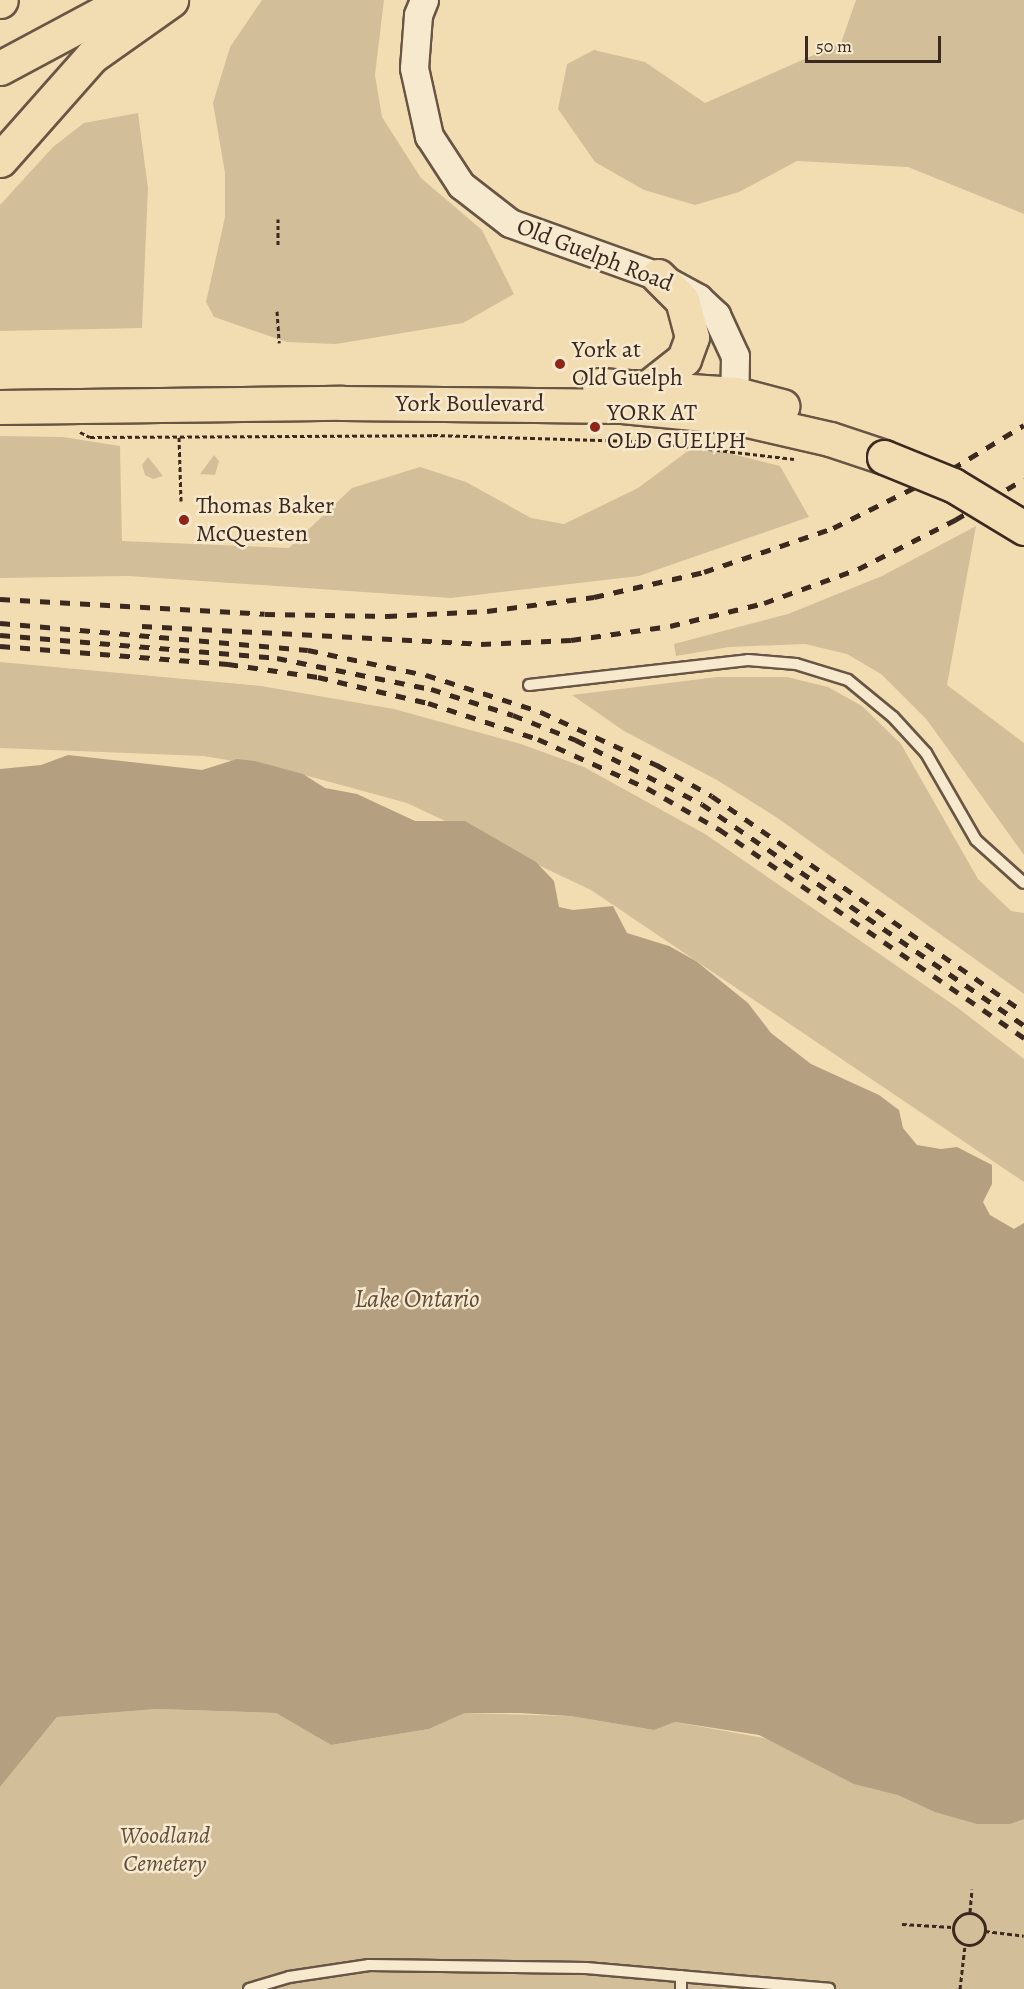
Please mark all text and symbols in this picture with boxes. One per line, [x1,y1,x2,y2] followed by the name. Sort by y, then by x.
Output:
[808,24,944,62] scale bar
[816,34,852,58] text: 50 m
[513,212,677,298] street label: Old Guelph Road
[572,336,683,392] place label: York at Old Guelph
[553,357,567,371] marker: York at Old Guelph
[396,390,544,418] street label: York Boulevard
[607,399,746,455] place label: YORK AT OLD GUELPH
[588,420,602,434] marker: YORK AT OLD GUELPH
[196,492,334,548] place label: Thomas Baker McQuesten
[177,513,191,527] marker: Thomas Baker McQuesten
[354,1283,480,1315] water label: Lake Ontario
[120,1822,210,1878] park label: Woodland Cemetery

